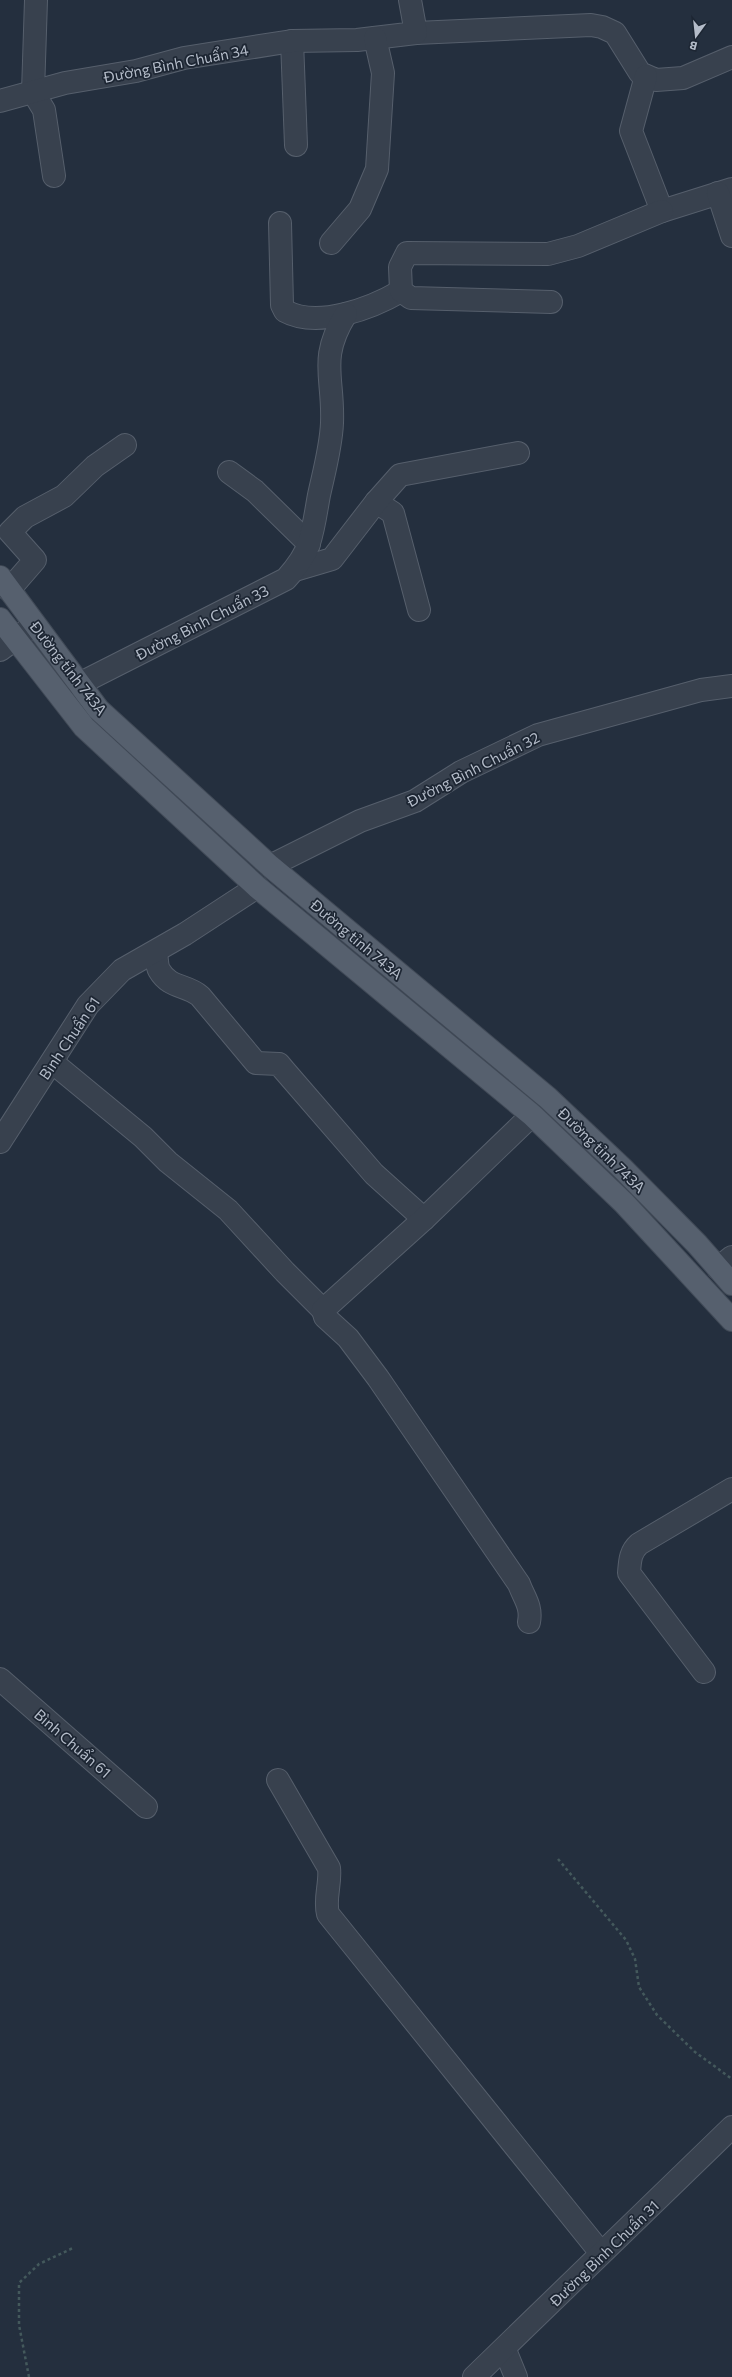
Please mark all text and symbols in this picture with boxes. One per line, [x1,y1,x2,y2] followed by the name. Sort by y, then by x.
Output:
[676,16,716,56] north arrow
[688,39,698,53] text: B
[101,40,250,86] street label: Đường Bình Chuẩn 34
[132,581,271,664] street label: Đường Bình Chuẩn 33
[26,617,111,719] street label: Đường tỉnh 743A
[403,728,542,811] street label: Đường Bình Chuẩn 32
[307,895,407,983] street label: Đường tỉnh 743A
[35,993,103,1083] street label: Bình Chuẩn 61
[554,1103,649,1196] street label: Đường tỉnh 743A
[31,1705,115,1781] street label: Bình Chuẩn 61
[545,2196,662,2310] street label: Đường Bình Chuẩn 31

